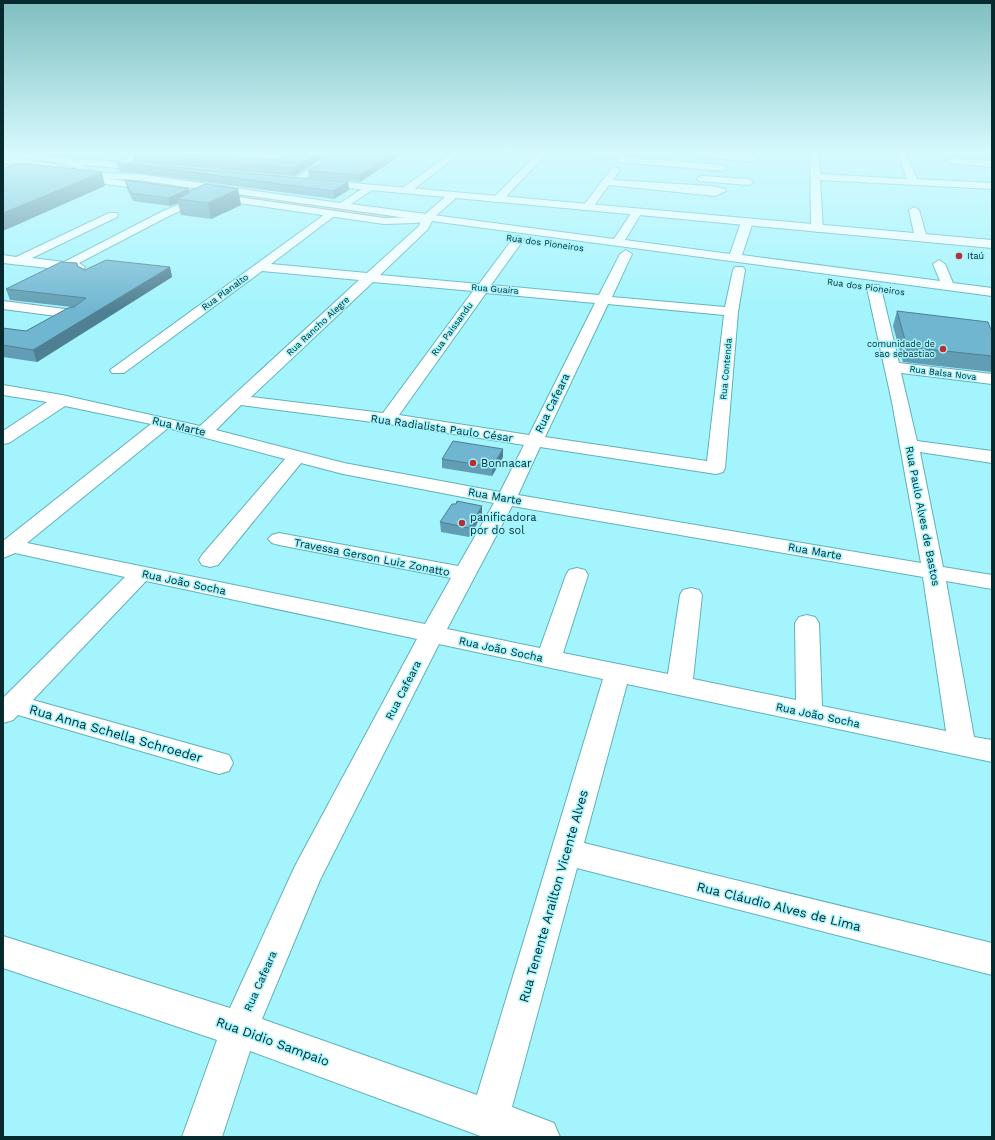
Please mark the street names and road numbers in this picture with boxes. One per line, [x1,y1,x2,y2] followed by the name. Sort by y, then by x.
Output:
[505,233,585,253] street label: Rua dos Pioneiros
[200,272,250,312] street label: Rua Planalto
[826,277,906,297] street label: Rua dos Pioneiros
[471,282,519,296] street label: Rua Guaíra
[285,294,351,358] street label: Rua Rancho Alegre
[429,300,475,358] street label: Rua Paissandu
[718,338,734,400] street label: Rua Contenda
[909,364,977,382] street label: Rua Balsa Nova
[532,371,572,435] street label: Rua Cafeara
[370,412,514,445] street label: Rua Radialista Paulo César
[151,414,207,439] street label: Rua Marte
[903,445,942,587] street label: Rua Paulo Alves de Bastos
[467,485,523,508] street label: Rua Marte
[293,536,451,579] street label: Travessa Gerson Luiz Zonatto
[787,540,843,563] street label: Rua Marte
[141,567,227,598] street label: Rua João Socha
[458,634,544,665] street label: Rua João Socha
[383,658,424,722] street label: Rua Cafeara
[775,700,861,731] street label: Rua João Socha
[28,702,204,765] street label: Rua Anna Schella Schroeder
[516,788,591,1004] street label: Rua Tenente Arailton Vicente Alves
[695,879,863,934] street label: Rua Cláudio Alves de Lima
[241,949,280,1013] street label: Rua Cafeara
[214,1014,332,1069] street label: Rua Didio Sampaio

